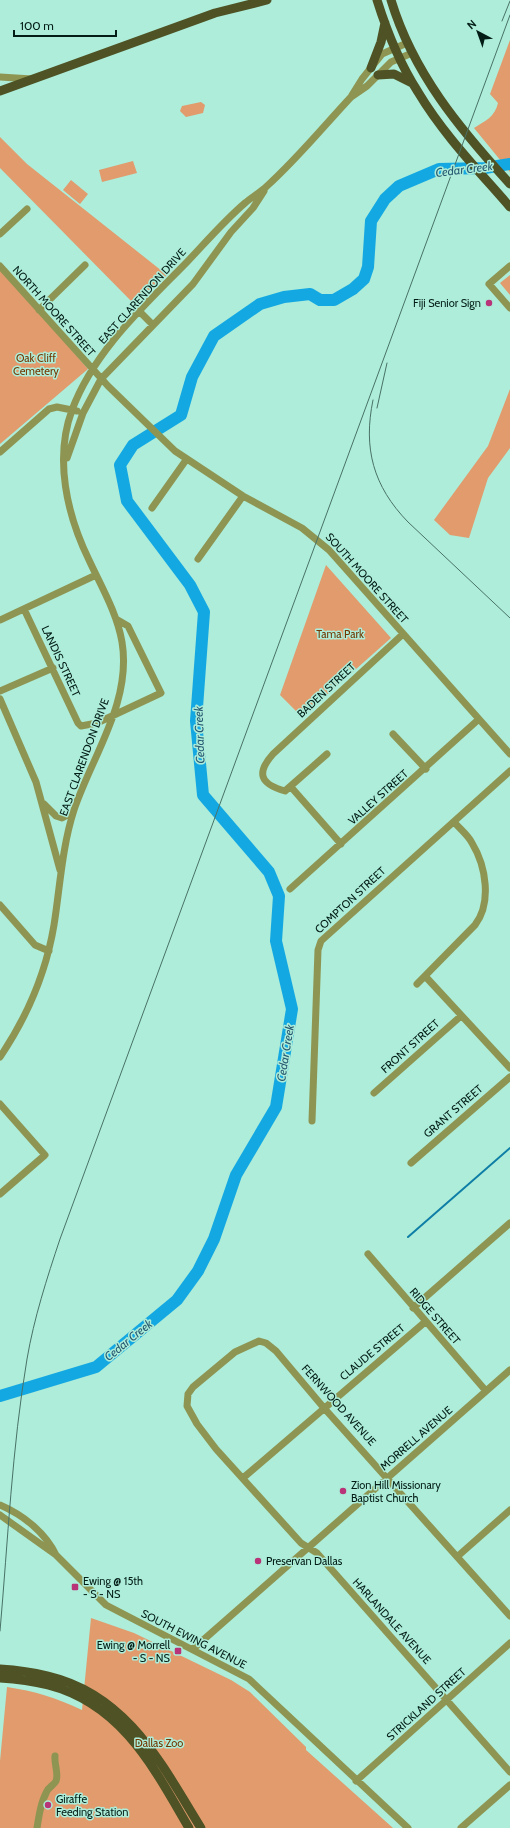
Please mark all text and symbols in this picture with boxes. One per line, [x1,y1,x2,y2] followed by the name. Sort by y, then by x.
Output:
[14,12,116,38] scale bar
[458,12,498,52] north arrow
[464,17,479,32] text: N
[20,18,54,33] text: 100 m
[435,158,494,180] water label: Cedar Creek
[95,245,189,347] street label: EAST CLARENDON DRIVE
[10,263,98,359] street label: NORTH MOORE STREET
[413,296,481,310] place label: Fiji Senior Sign
[484,298,494,308] marker: Fiji Senior Sign
[13,351,59,378] park label: Oak Cliff Cemetery
[323,530,411,626] street label: SOUTH MOORE STREET
[38,623,84,699] street label: LANDIS STREET
[316,627,364,641] park label: Tama Park
[294,659,358,721] street label: BADEN STREET
[56,696,112,818] street label: EAST CLARENDON DRIVE
[190,705,207,764] water label: Cedar Creek
[345,766,411,828] street label: VALLEY STREET
[312,864,388,936] street label: COMPTON STREET
[378,1016,442,1076] street label: FRONT STREET
[273,1023,297,1083] water label: Cedar Creek
[421,1081,486,1141] street label: GRANT STREET
[407,1285,463,1347] street label: RIDGE STREET
[101,1316,156,1364] water label: Cedar Creek
[337,1321,407,1383] street label: CLAUDE STREET
[299,1361,379,1449] street label: FERNWOOD AVENUE
[377,1403,455,1473] street label: MORRELL AVENUE
[351,1478,441,1505] place label: Zion Hill Missionary Baptist Church
[338,1486,348,1496] marker: Zion Hill Missionary Baptist Church
[266,1554,343,1568] place label: Preservan Dallas
[253,1556,263,1566] marker: Preservan Dallas
[83,1574,143,1601] place label: Ewing @ 15th - S - NS
[350,1575,434,1667] street label: HARLANDALE AVENUE
[70,1582,80,1592] marker: Ewing @ 15th - S - NS
[139,1606,249,1672] street label: SOUTH EWING AVENUE
[97,1638,171,1665] place label: Ewing @ Morrell - S - NS
[173,1646,183,1656] marker: Ewing @ Morrell - S - NS
[383,1665,469,1743] street label: STRICKLAND STREET
[135,1736,183,1750] park label: Dallas Zoo
[56,1792,128,1819] place label: Giraffe Feeding Station
[43,1800,53,1810] marker: Giraffe Feeding Station

